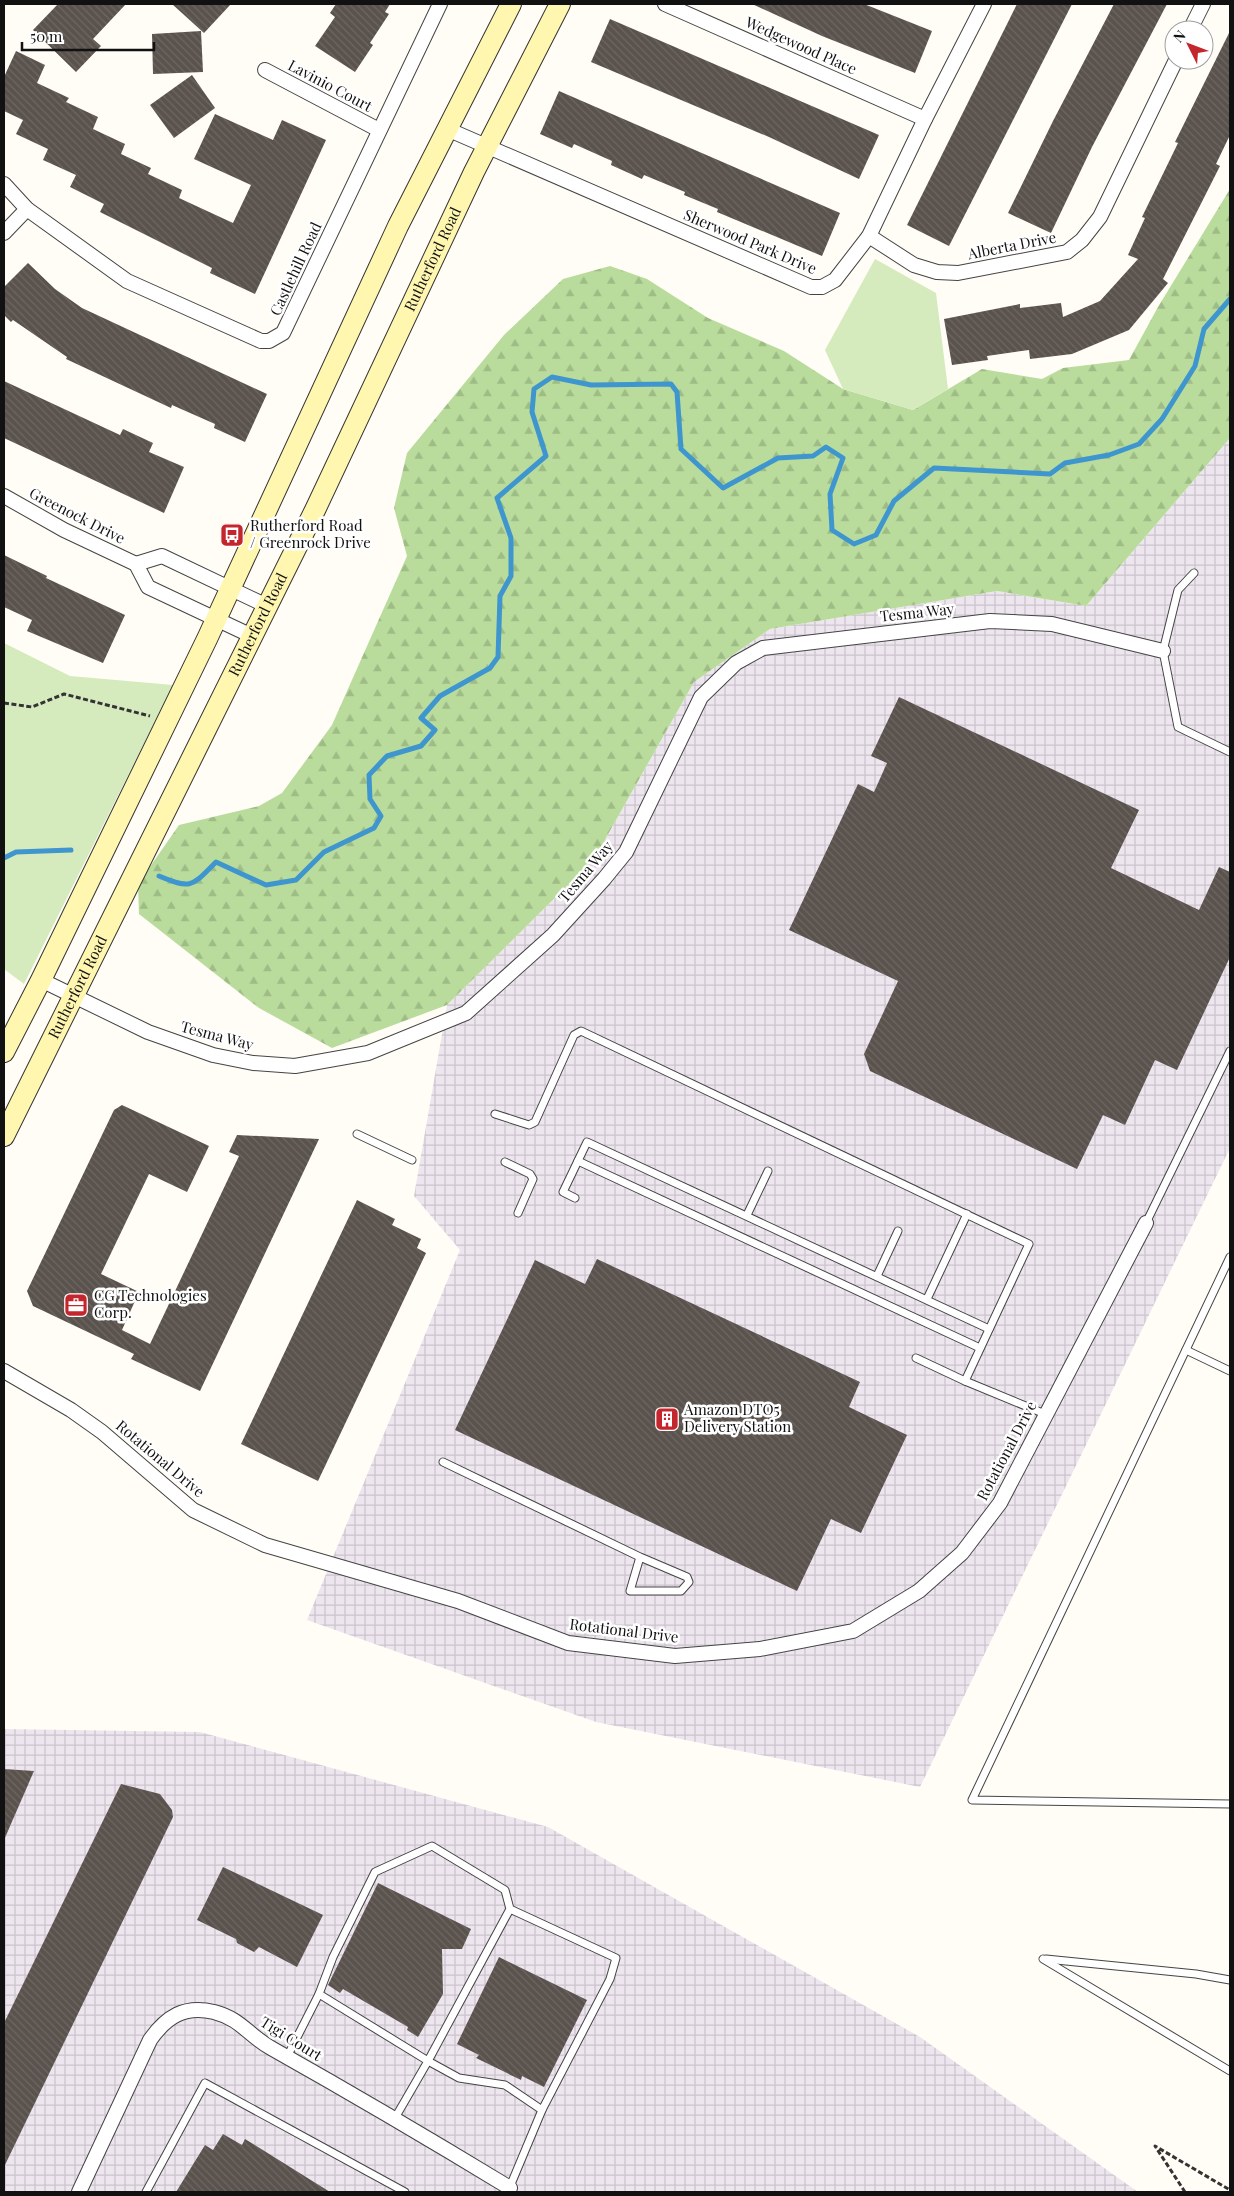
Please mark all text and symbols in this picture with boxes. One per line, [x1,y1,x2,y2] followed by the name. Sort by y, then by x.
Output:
[742,11,860,79] street label: Wedgewood Place
[22,20,155,52] scale bar
[1164,20,1214,70] north arrow
[30,26,63,46] text: 50 m
[1169,26,1189,46] text: N
[285,55,377,116] street label: Lavinio Court
[399,203,465,314] street label: Rutherford Road
[681,204,820,278] street label: Sherwood Park Drive
[265,218,326,319] street label: Castlehill Road
[965,227,1058,264] street label: Alberta Drive
[26,482,129,548] street label: Greenock Drive
[250,515,371,552] place label: Rutherford Road / Greenrock Drive
[219,522,245,548] bus stop icon: Rutherford Road / Greenrock Drive
[223,569,291,679] street label: Rutherford Road
[879,598,955,626] street label: Tesma Way
[554,836,617,906] street label: Tesma Way
[43,932,111,1042] street label: Rutherford Road
[179,1016,256,1054] street label: Tesma Way
[94,1285,207,1322] place label: CG Technologies Corp.
[63,1292,89,1318] office icon: CG Technologies Corp.
[972,1397,1041,1504] street label: Rotational Drive
[683,1399,791,1436] place label: Amazon DTO5 Delivery Station
[654,1406,680,1432] building icon: Amazon DTO5 Delivery Station
[112,1415,209,1501] street label: Rotational Drive
[568,1613,680,1647] street label: Rotational Drive
[257,2011,327,2065] street label: Tigi Court

